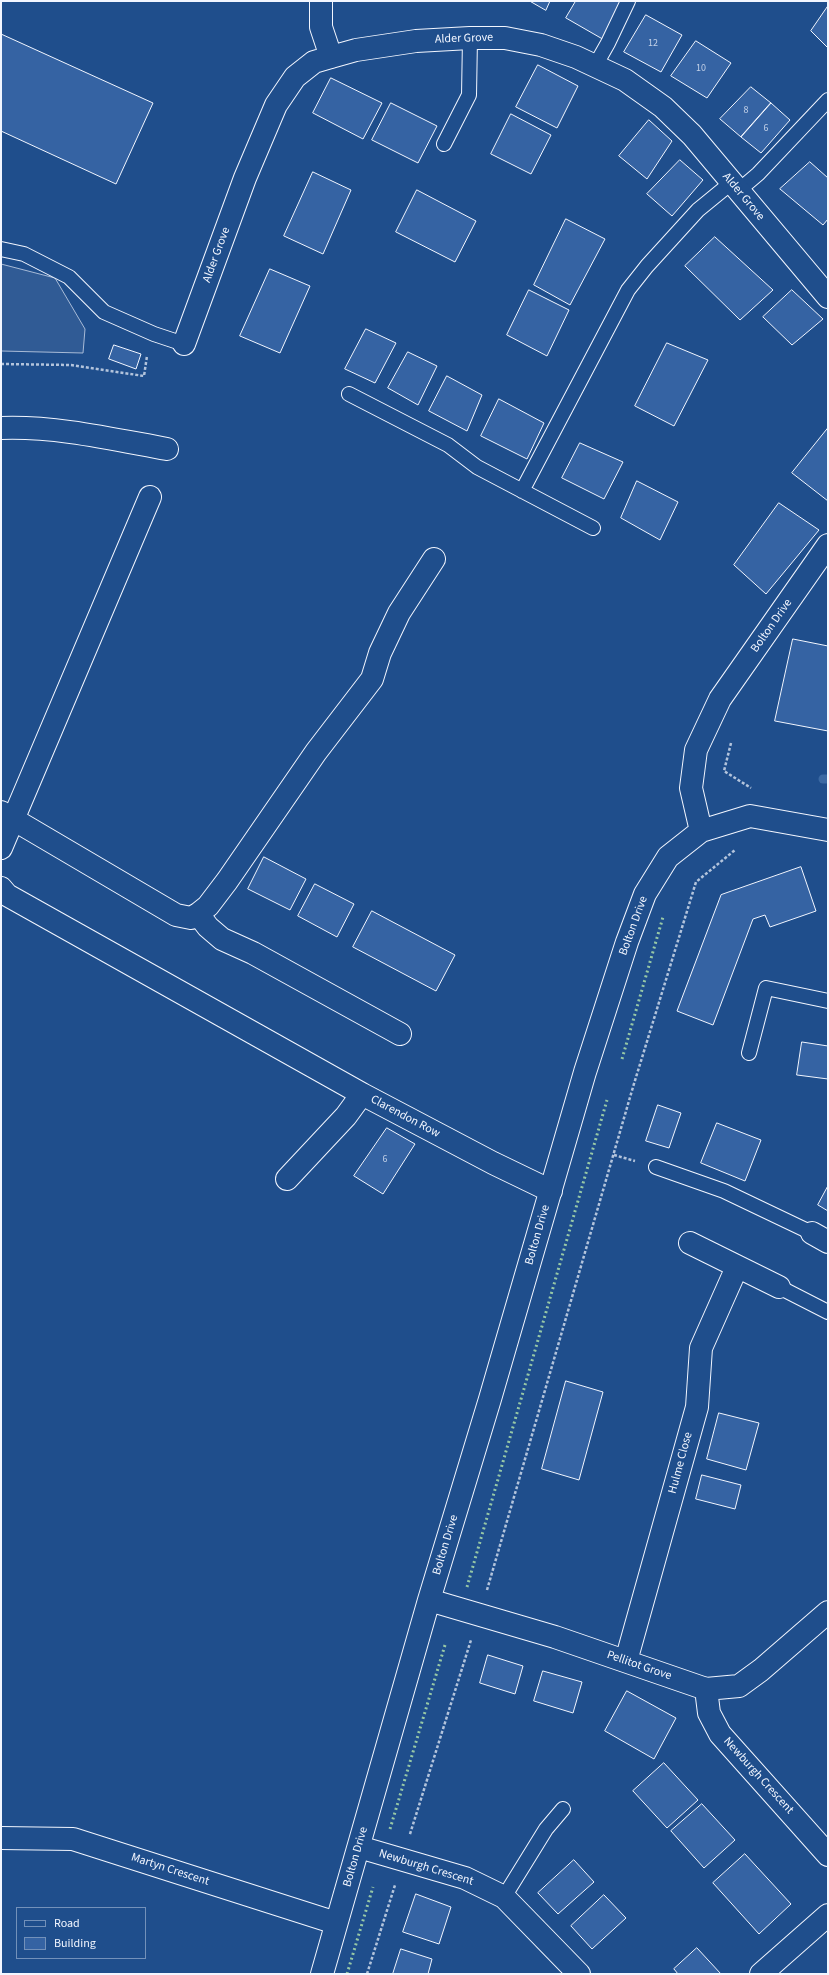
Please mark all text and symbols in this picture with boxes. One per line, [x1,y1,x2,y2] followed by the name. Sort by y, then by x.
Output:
[435,31,493,47] street label: Alder Grove
[648,38,658,50] house number: 12
[696,63,706,75] house number: 10
[744,105,748,117] house number: 8
[764,123,768,135] house number: 6
[719,170,767,224] street label: Alder Grove
[200,225,234,285] street label: Alder Grove
[748,596,796,656] street label: Bolton Drive
[617,894,651,958] street label: Bolton Drive
[368,1093,442,1141] street label: Clarendon Row
[383,1154,387,1166] house number: 6
[523,1203,553,1267] street label: Bolton Drive
[666,1431,696,1495] street label: Hulme Close
[430,1513,462,1577] street label: Bolton Drive
[605,1648,673,1684] street label: Pellitot Grove
[720,1735,796,1817] street label: Newburgh Crescent
[341,1825,371,1889] street label: Bolton Drive
[377,1847,475,1889] street label: Newburgh Crescent
[129,1851,211,1889] street label: Martyn Crescent
[16,1907,146,1959] legend
[54,1915,80,1932] text: Road
[54,1935,96,1952] text: Building

